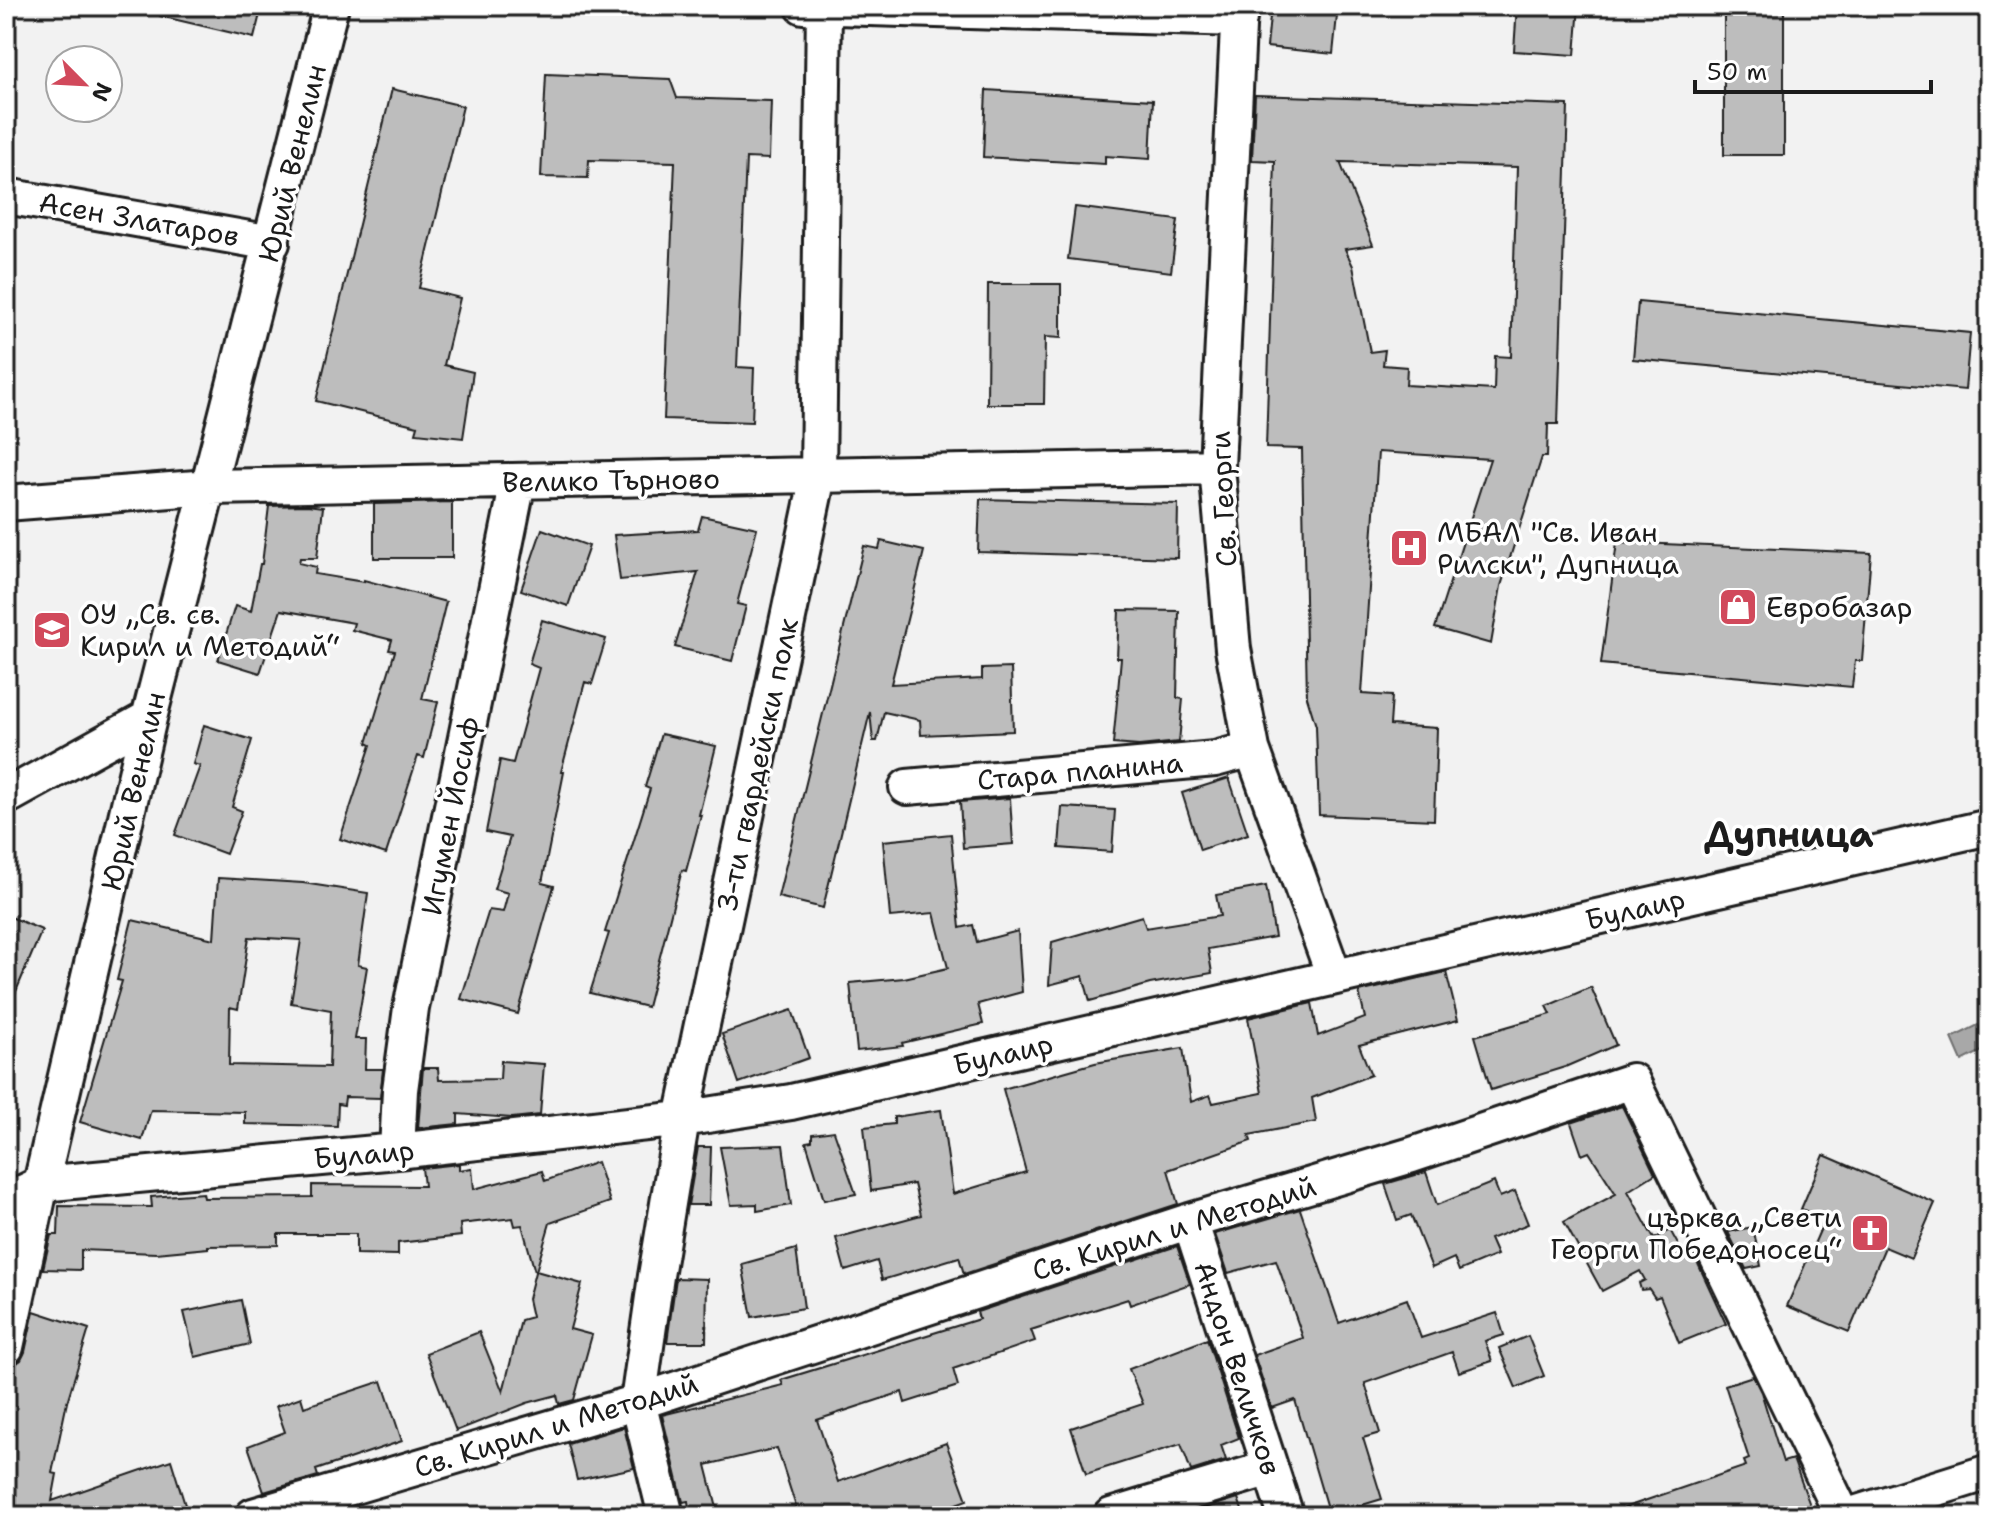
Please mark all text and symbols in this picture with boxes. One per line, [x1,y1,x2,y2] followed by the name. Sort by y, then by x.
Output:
[44,44,124,124] north arrow
[1695,44,1931,94] scale bar
[1707,56,1767,88] text: 50 m
[249,60,335,266] street label: Юрий Венелин
[85,78,119,106] text: N
[36,183,242,255] street label: Асен Златаров
[1200,430,1246,568] street label: Св. Георги
[502,459,720,501] street label: Велико Търново
[1437,513,1679,583] place label: МБАЛ "Св. Иван Рилски", Дупница
[1388,527,1430,569] hospital icon: МБАЛ "Св. Иван Рилски", Дупница
[1717,586,1759,628] shop icon: Евробазар
[1766,588,1912,626] place label: Евробазар
[80,595,340,665] place label: ОУ „Св. св. Кирил и Методий“
[31,609,73,651] school or university icon: ОУ „Св. св. Кирил и Методий“
[707,614,807,916] street label: 3-ти гвардейски полк
[92,688,174,894] street label: Юрий Венелин
[412,713,488,919] street label: Игумен Йосиф
[975,743,1185,799] street label: Стара планина
[1704,810,1874,859] district label: Дупница
[1581,879,1689,939] street label: Булаир
[949,1024,1057,1084] street label: Булаир
[312,1131,416,1177] street label: Булаир
[1027,1167,1321,1289] street label: Св. Кирил и Методий
[1550,1198,1842,1268] place label: църква „Свети Георги Победоносец“
[1849,1212,1891,1254] church icon: църква „Свети Георги Победоносец“
[1186,1256,1290,1480] street label: Андон Величков
[409,1364,703,1486] street label: Св. Кирил и Методий

